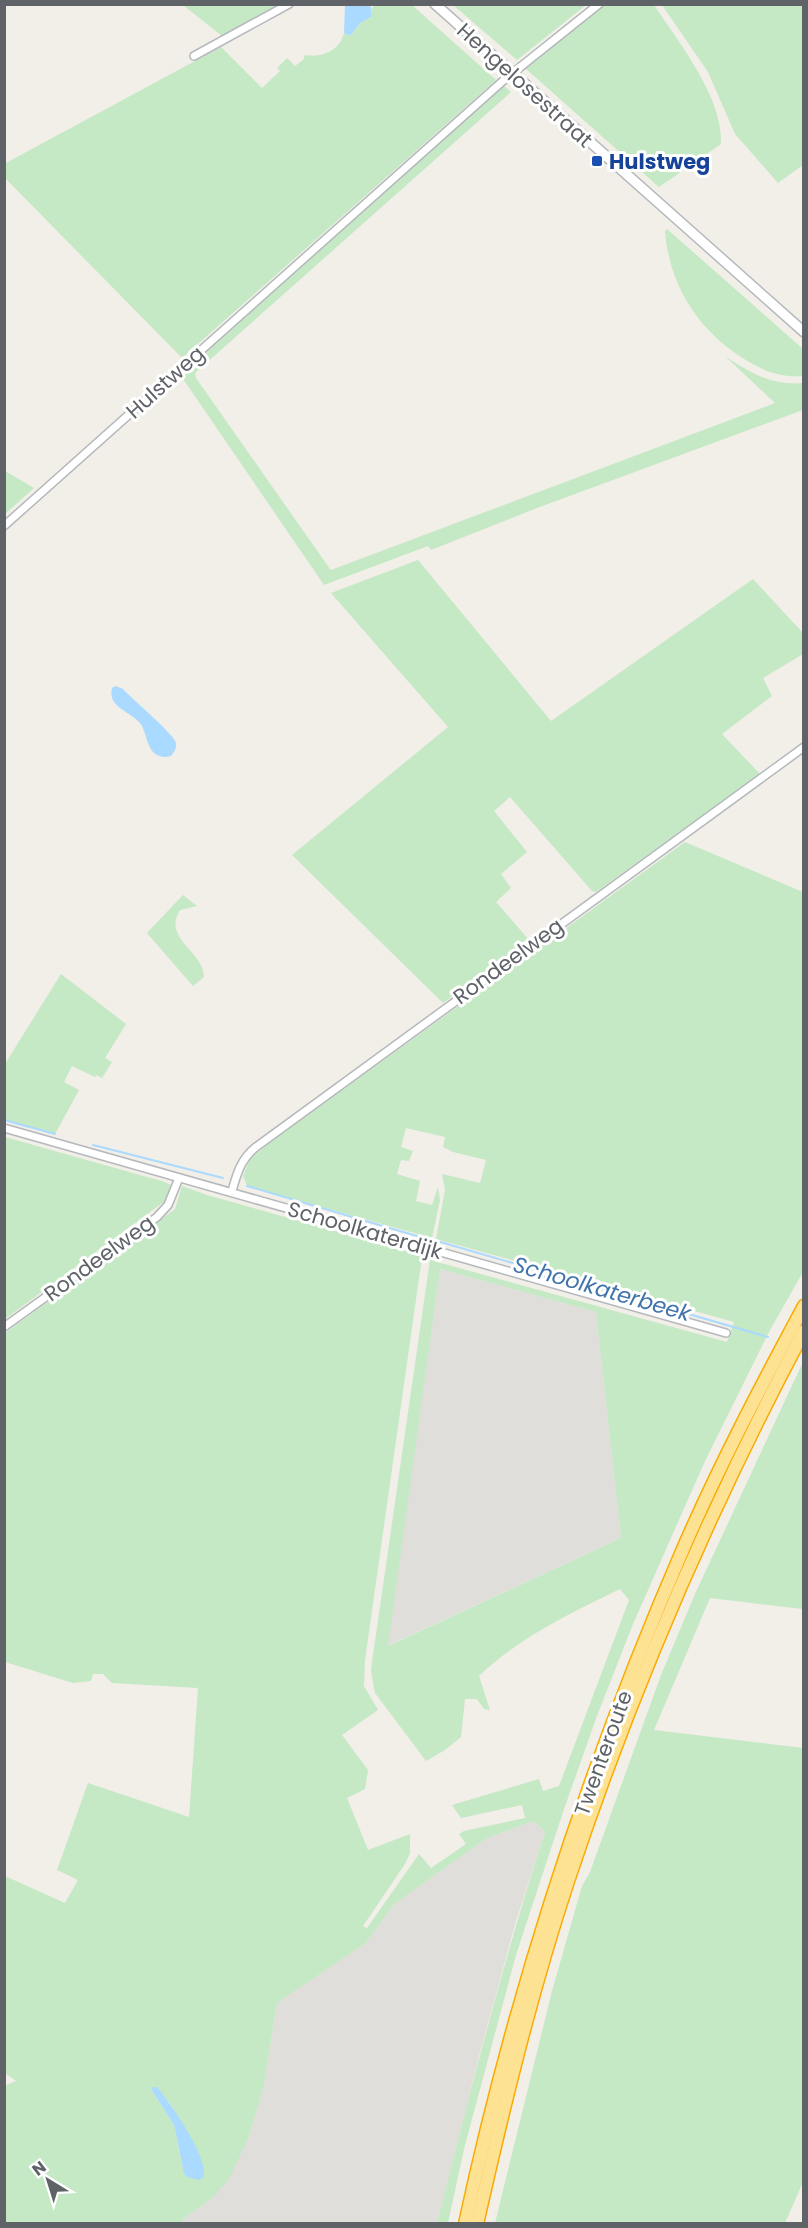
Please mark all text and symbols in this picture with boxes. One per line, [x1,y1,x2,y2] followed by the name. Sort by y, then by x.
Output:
[451,16,599,154] street label: Hengelosestraat
[609,147,710,176] place label: Hulstweg
[590,154,604,168] marker: Hulstweg
[120,339,210,425] street label: Hulstweg
[447,911,569,1011] street label: Rondeelweg
[284,1194,446,1266] street label: Schoolkaterdijk
[38,1208,160,1308] street label: Rondeelweg
[510,1249,696,1330] water label: Schoolkaterbeek
[567,1686,639,1820] street label: Twenteroute
[18,2150,78,2210] north arrow
[27,2156,51,2181] text: N

